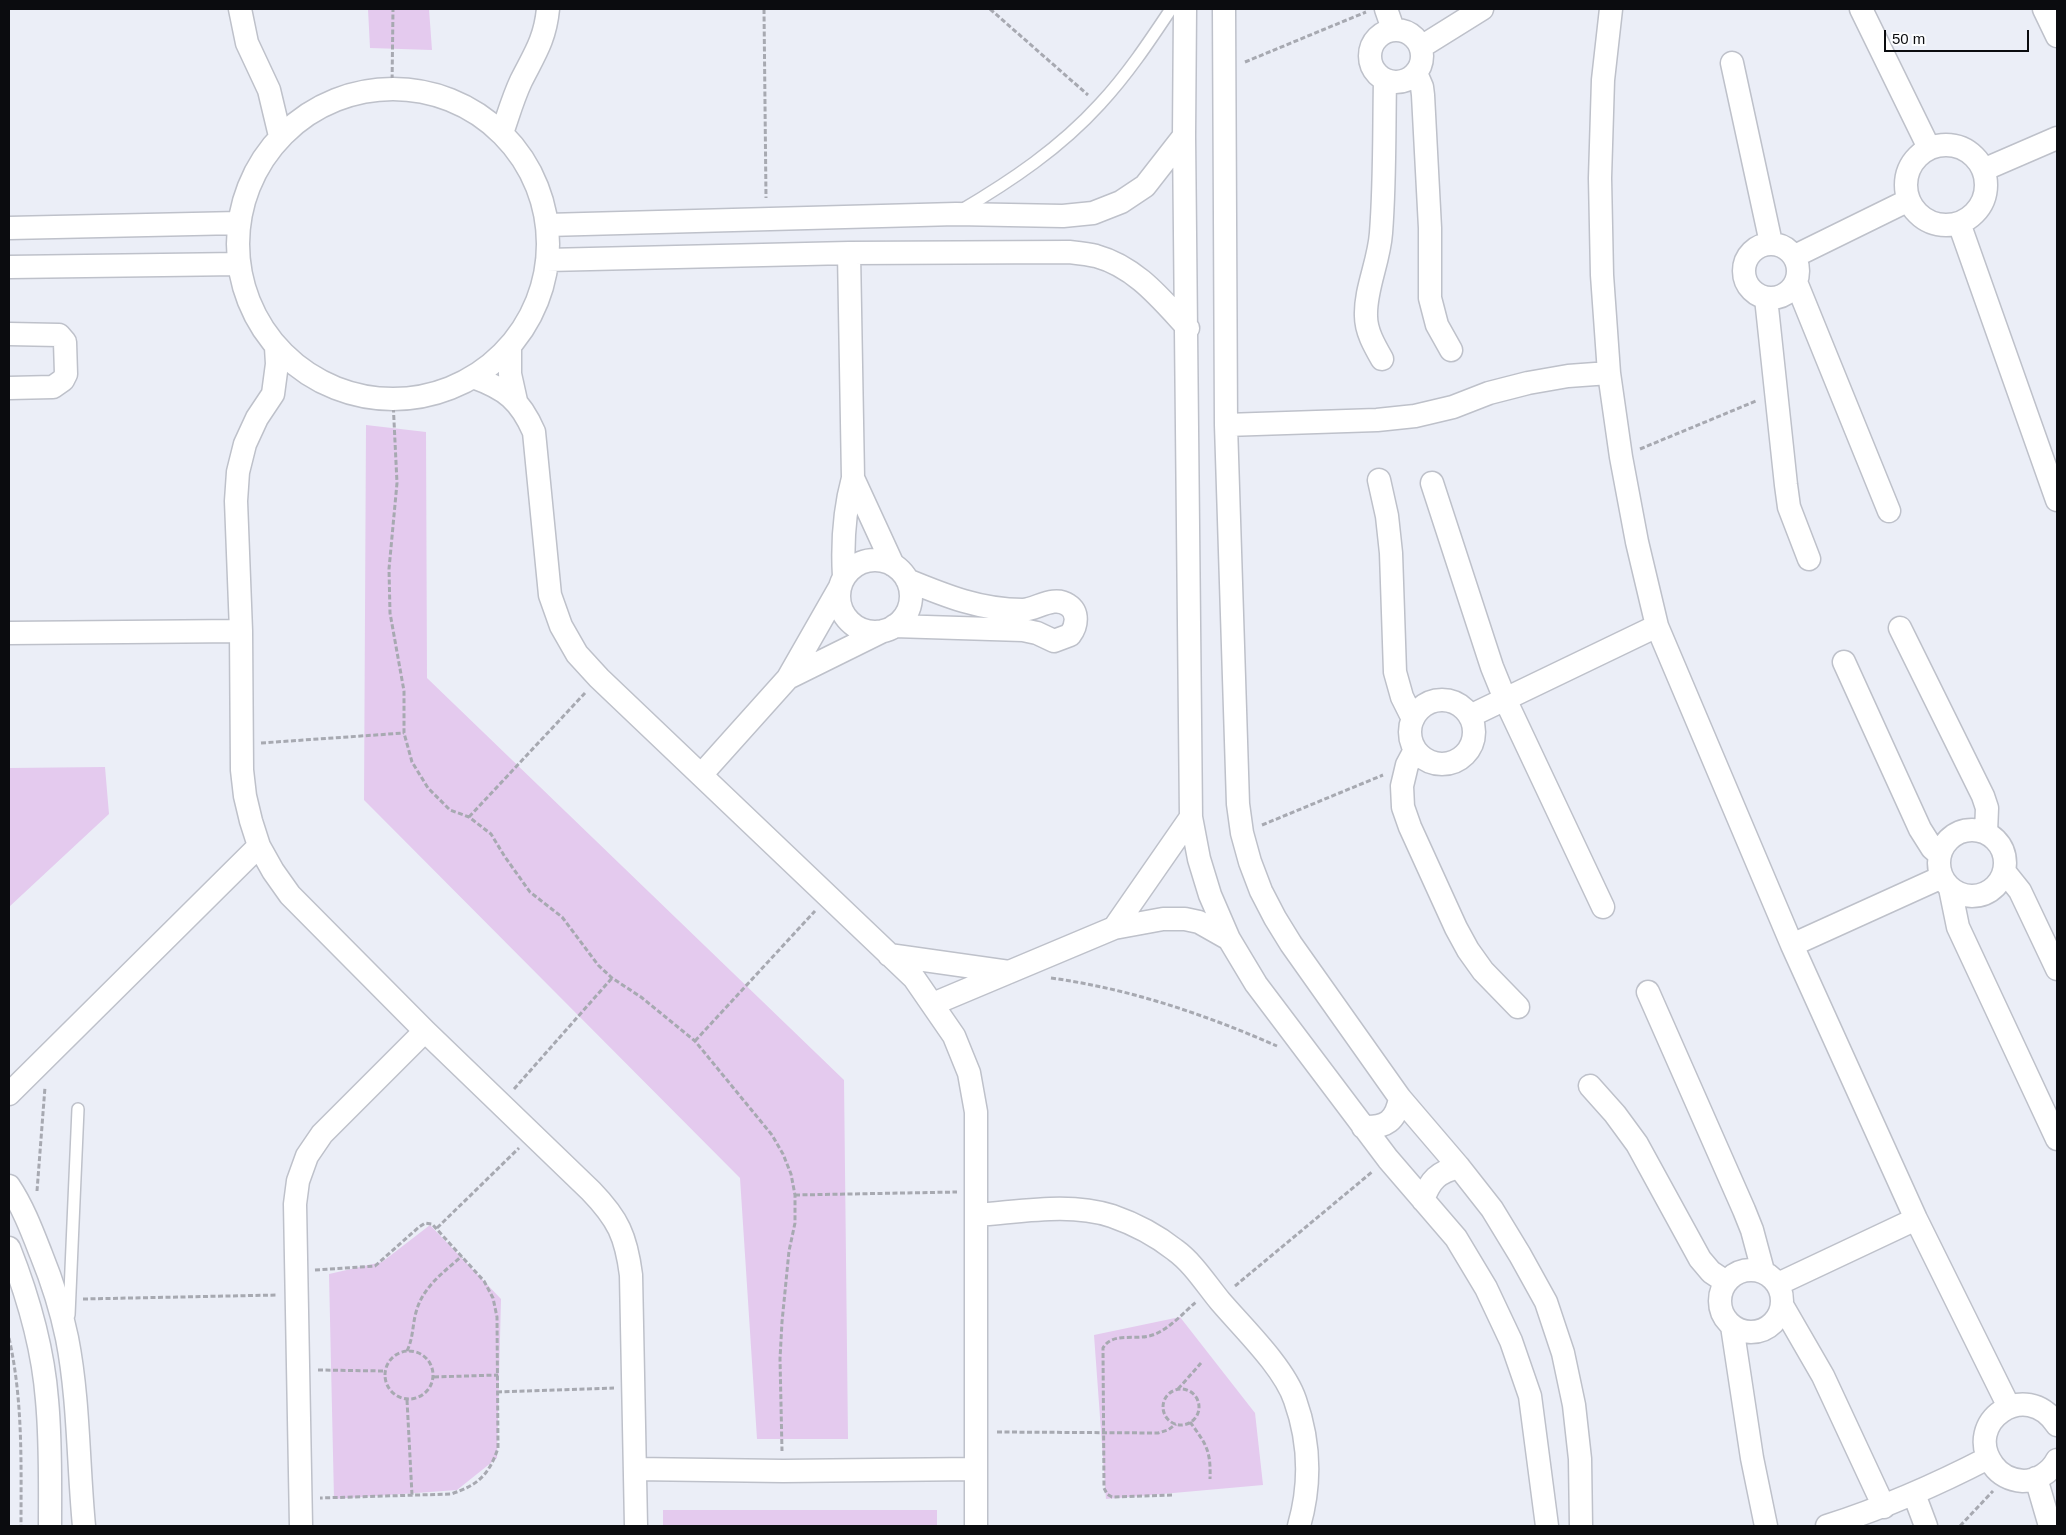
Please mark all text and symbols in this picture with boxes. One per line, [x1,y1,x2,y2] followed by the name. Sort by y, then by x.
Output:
[1886,20,2031,52] scale bar
[1892,30,1925,47] text: 50 m

